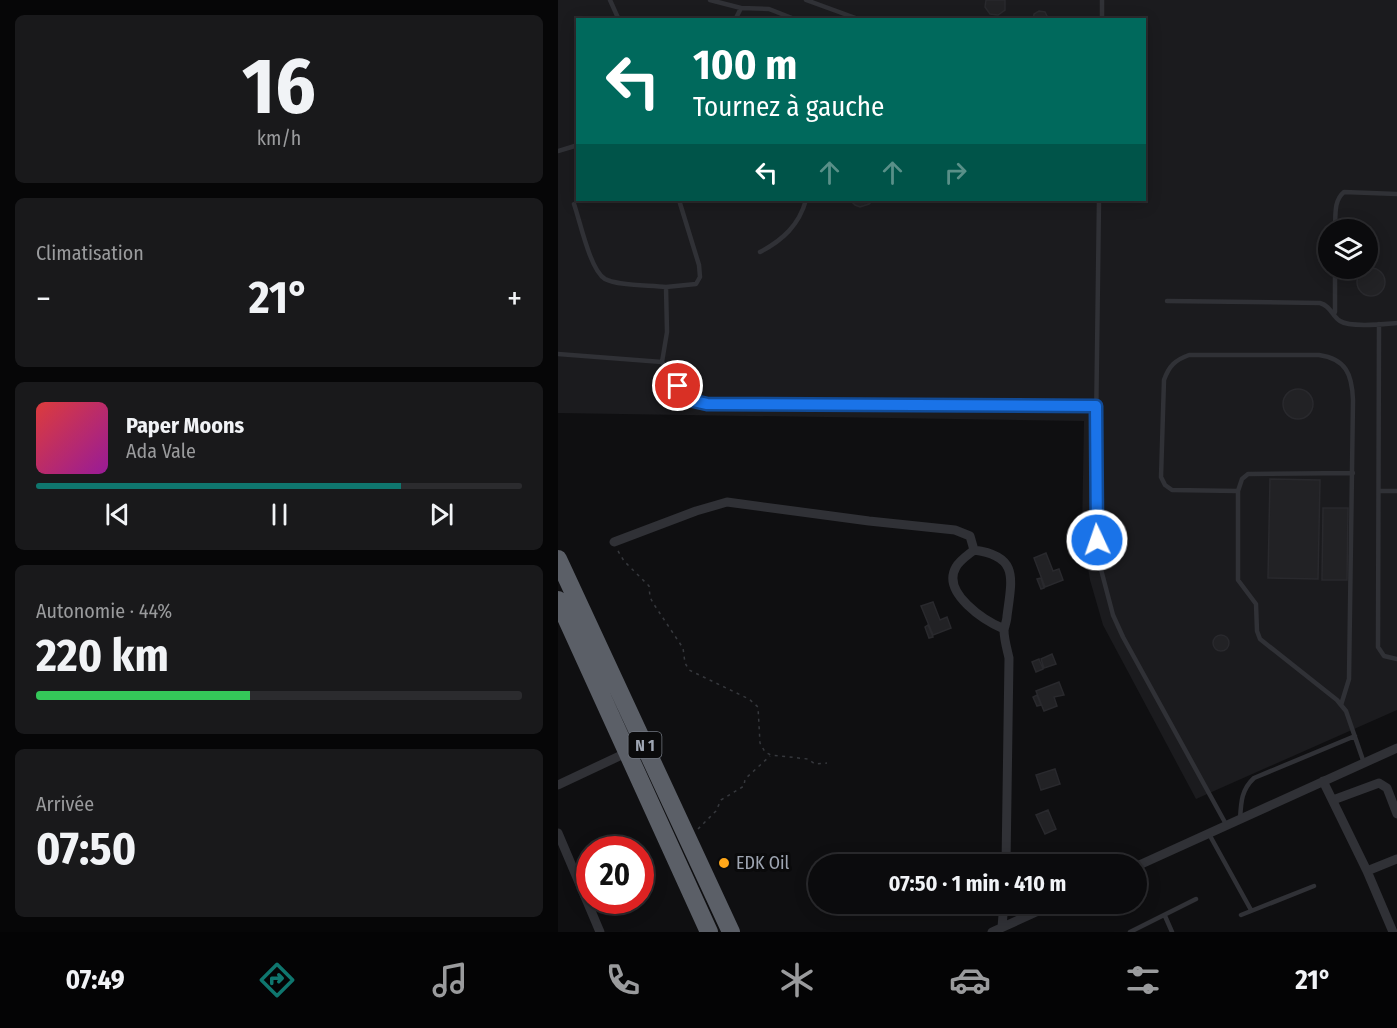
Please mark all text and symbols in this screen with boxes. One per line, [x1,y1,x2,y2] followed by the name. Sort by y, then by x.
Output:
[242,40,316,134] text: 16
[693,40,797,90] text: 100 m
[594,42,672,120] icon: left
[693,91,884,123] text: Tournez à gauche
[257,126,301,150] text: km/h
[750,156,783,189] icon: left
[813,156,846,189] icon: ahead
[876,156,909,189] icon: ahead
[939,156,972,189] icon: right
[1318,219,1378,279] map controls
[1318,219,1378,279] button: layers
[36,241,144,265] text: Climatisation
[249,271,309,325] text: 21°
[36,279,51,319] text: −
[507,279,522,319] text: +
[652,360,703,411] pin
[661,369,694,402] icon: arrive
[126,412,244,439] text: Paper Moons
[126,439,196,463] text: Ada Vale
[101,498,134,531] icon: previous
[263,498,296,531] icon: pause
[425,498,458,531] icon: next
[1065,508,1129,572] position arrow
[36,599,172,623] text: Autonomie · 44%
[36,629,169,683] text: 220 km
[628,732,662,758] road number: N 1
[36,792,94,816] text: Arrivée
[36,822,136,876] text: 07:50
[576,836,654,914] speed limit sign: 20
[736,852,789,874] place label: EDK Oil
[717,856,731,870] marker: EDK Oil
[889,870,1066,897] text: 07:50 · 1 min · 410 m
[256,959,298,1001] icon: directions
[429,959,471,1001] icon: music
[602,959,644,1001] icon: phone
[776,959,818,1001] icon: climate
[949,959,991,1001] icon: car
[1122,959,1164,1001] icon: filters
[66,964,125,996] text: 07:49
[1295,964,1331,996] text: 21°

